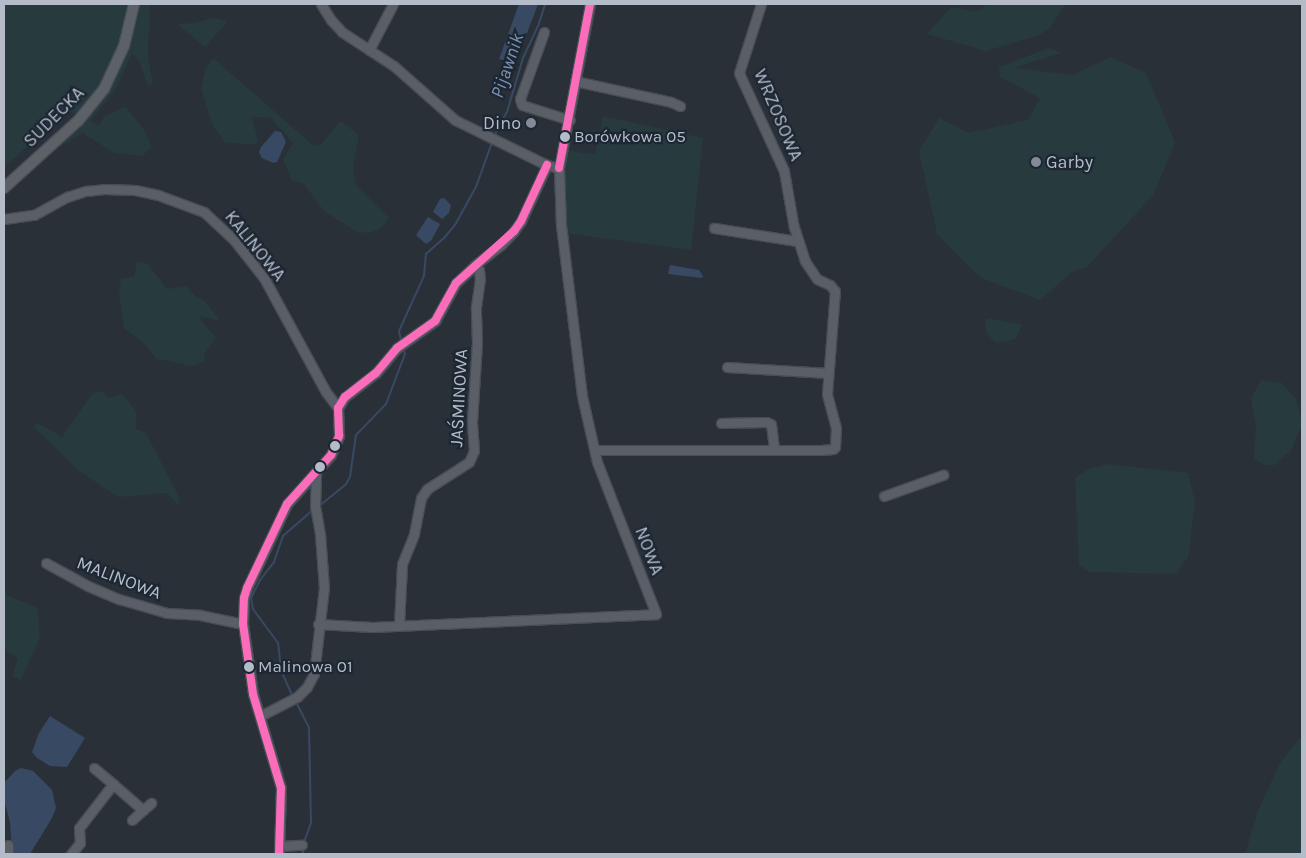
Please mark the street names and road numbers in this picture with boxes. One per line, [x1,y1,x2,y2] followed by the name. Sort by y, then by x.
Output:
[749,66,807,164] street label: WRZOSOWA
[19,82,89,152] street label: SUDECKA
[220,206,290,286] street label: KALINOWA
[446,348,472,448] street label: JAŚMINOWA
[630,524,668,578] street label: NOWA
[74,552,164,604] street label: MALINOWA

